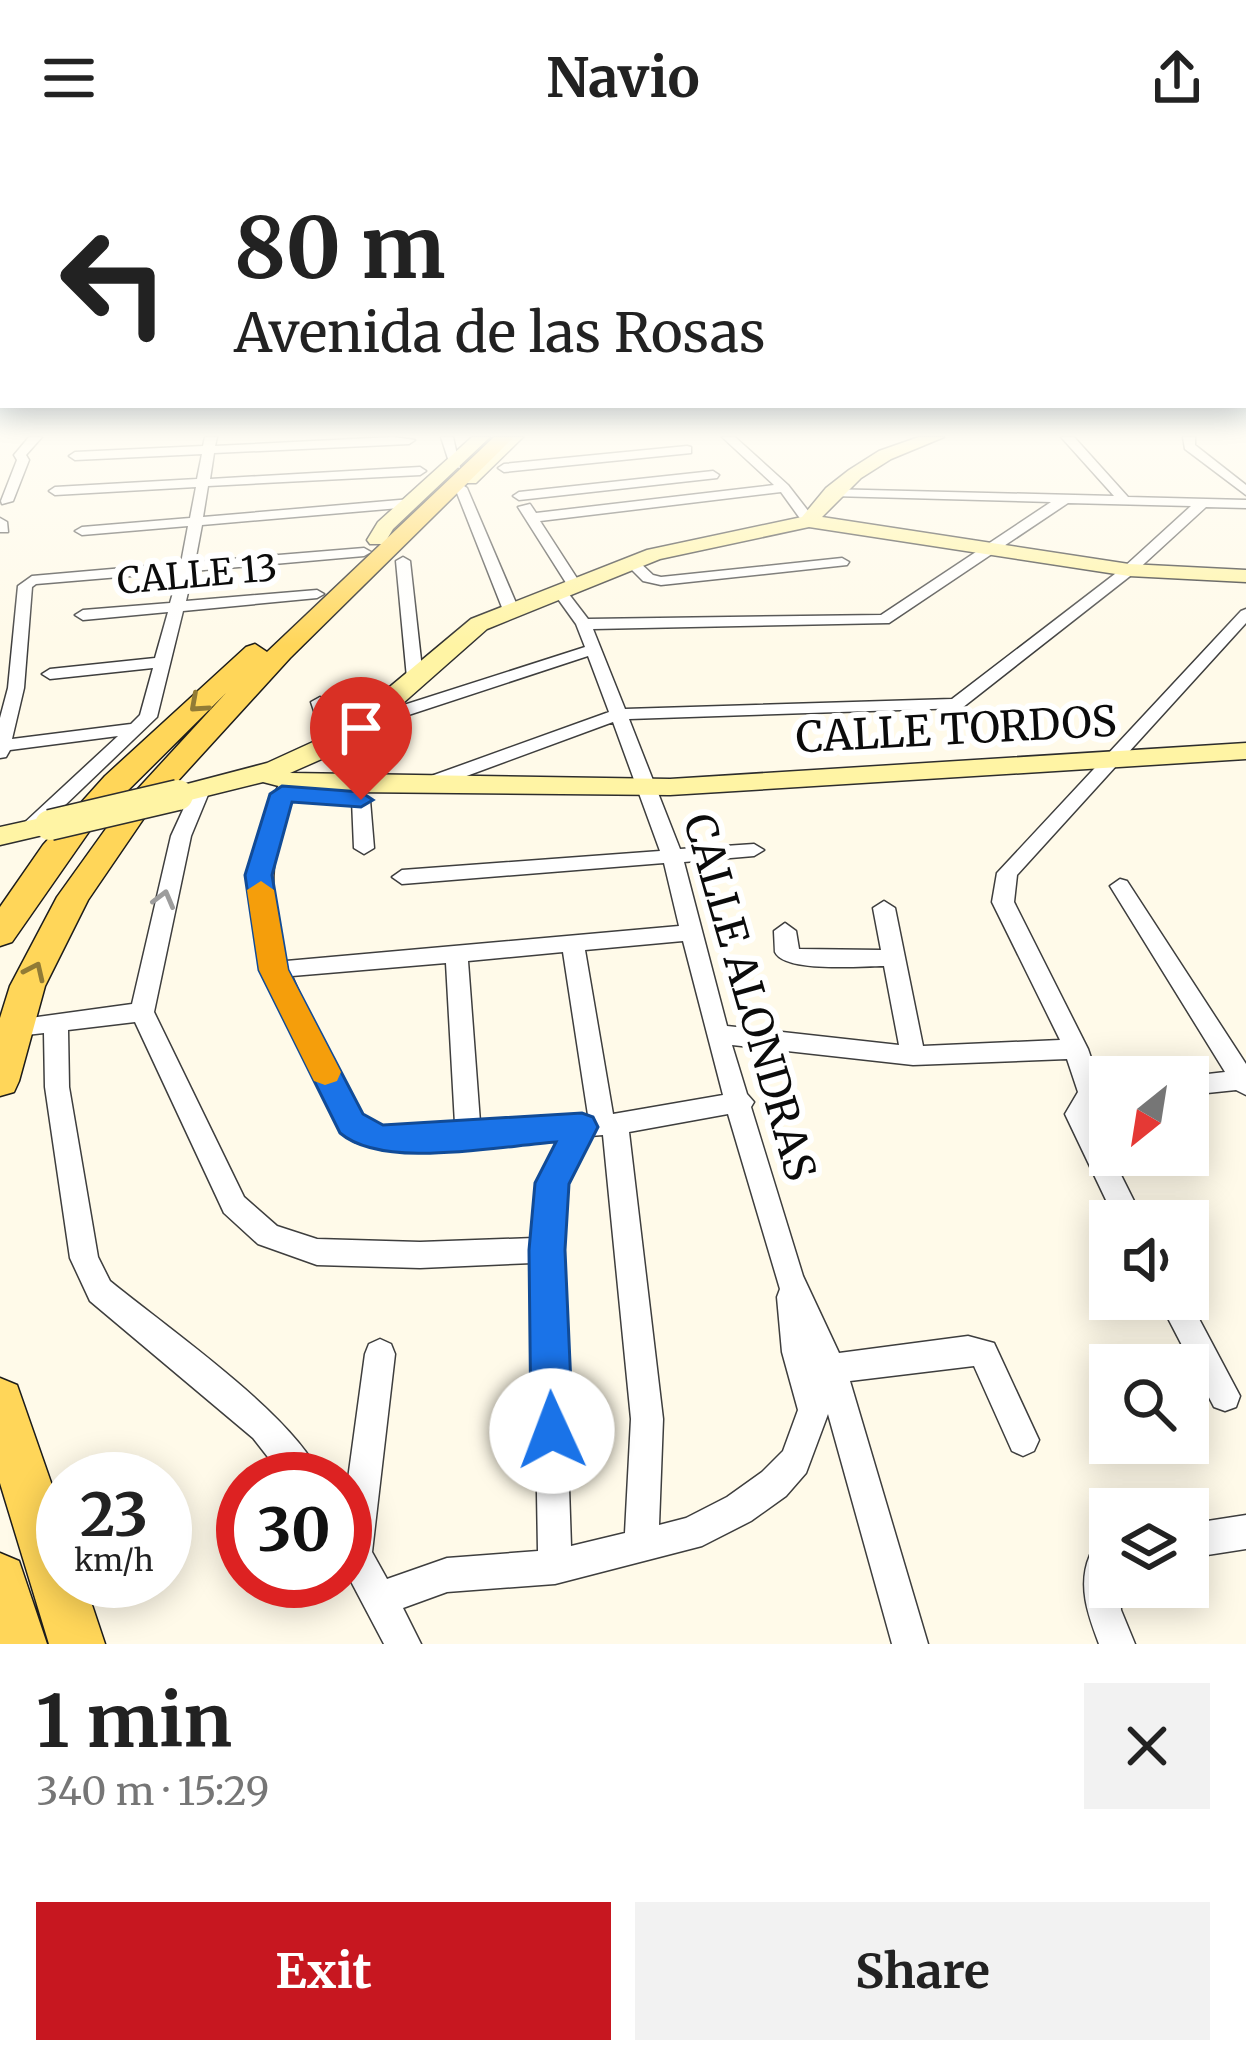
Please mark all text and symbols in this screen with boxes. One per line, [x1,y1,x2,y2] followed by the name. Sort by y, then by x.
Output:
[546,44,700,112] text: Navio
[36,45,102,111] icon: menu
[1144,45,1210,111] icon: share
[234,195,446,301] text: 80 m
[36,204,192,360] icon: left
[234,299,766,367] text: Avenida de las Rosas
[115,545,279,604] street label: CALLE 13
[310,677,412,800] pin
[191,690,212,712] one-way arrow
[328,695,394,761] icon: arrive
[794,695,1118,763] street label: CALLE TORDOS
[673,808,827,1186] street label: CALLE ALONDRAS
[150,890,175,910] one-way arrow
[21,962,44,983] one-way arrow
[1089,1056,1209,1176] north arrow
[1089,1056,1209,1608] map controls
[1089,1200,1209,1320] button: sound
[1089,1344,1209,1464] button: search
[489,1368,615,1494] position arrow
[216,1452,372,1608] speed limit sign: 30
[80,1477,148,1552] text: 23
[1089,1488,1209,1608] button: layers
[74,1541,154,1579] text: km/h
[36,1676,232,1767] text: 1 min
[1084,1683,1210,1809] button: close
[36,1767,269,1816] text: 340 m · 15:29
[36,1902,611,2040] button: Exit
[635,1902,1210,2040] button: Share

